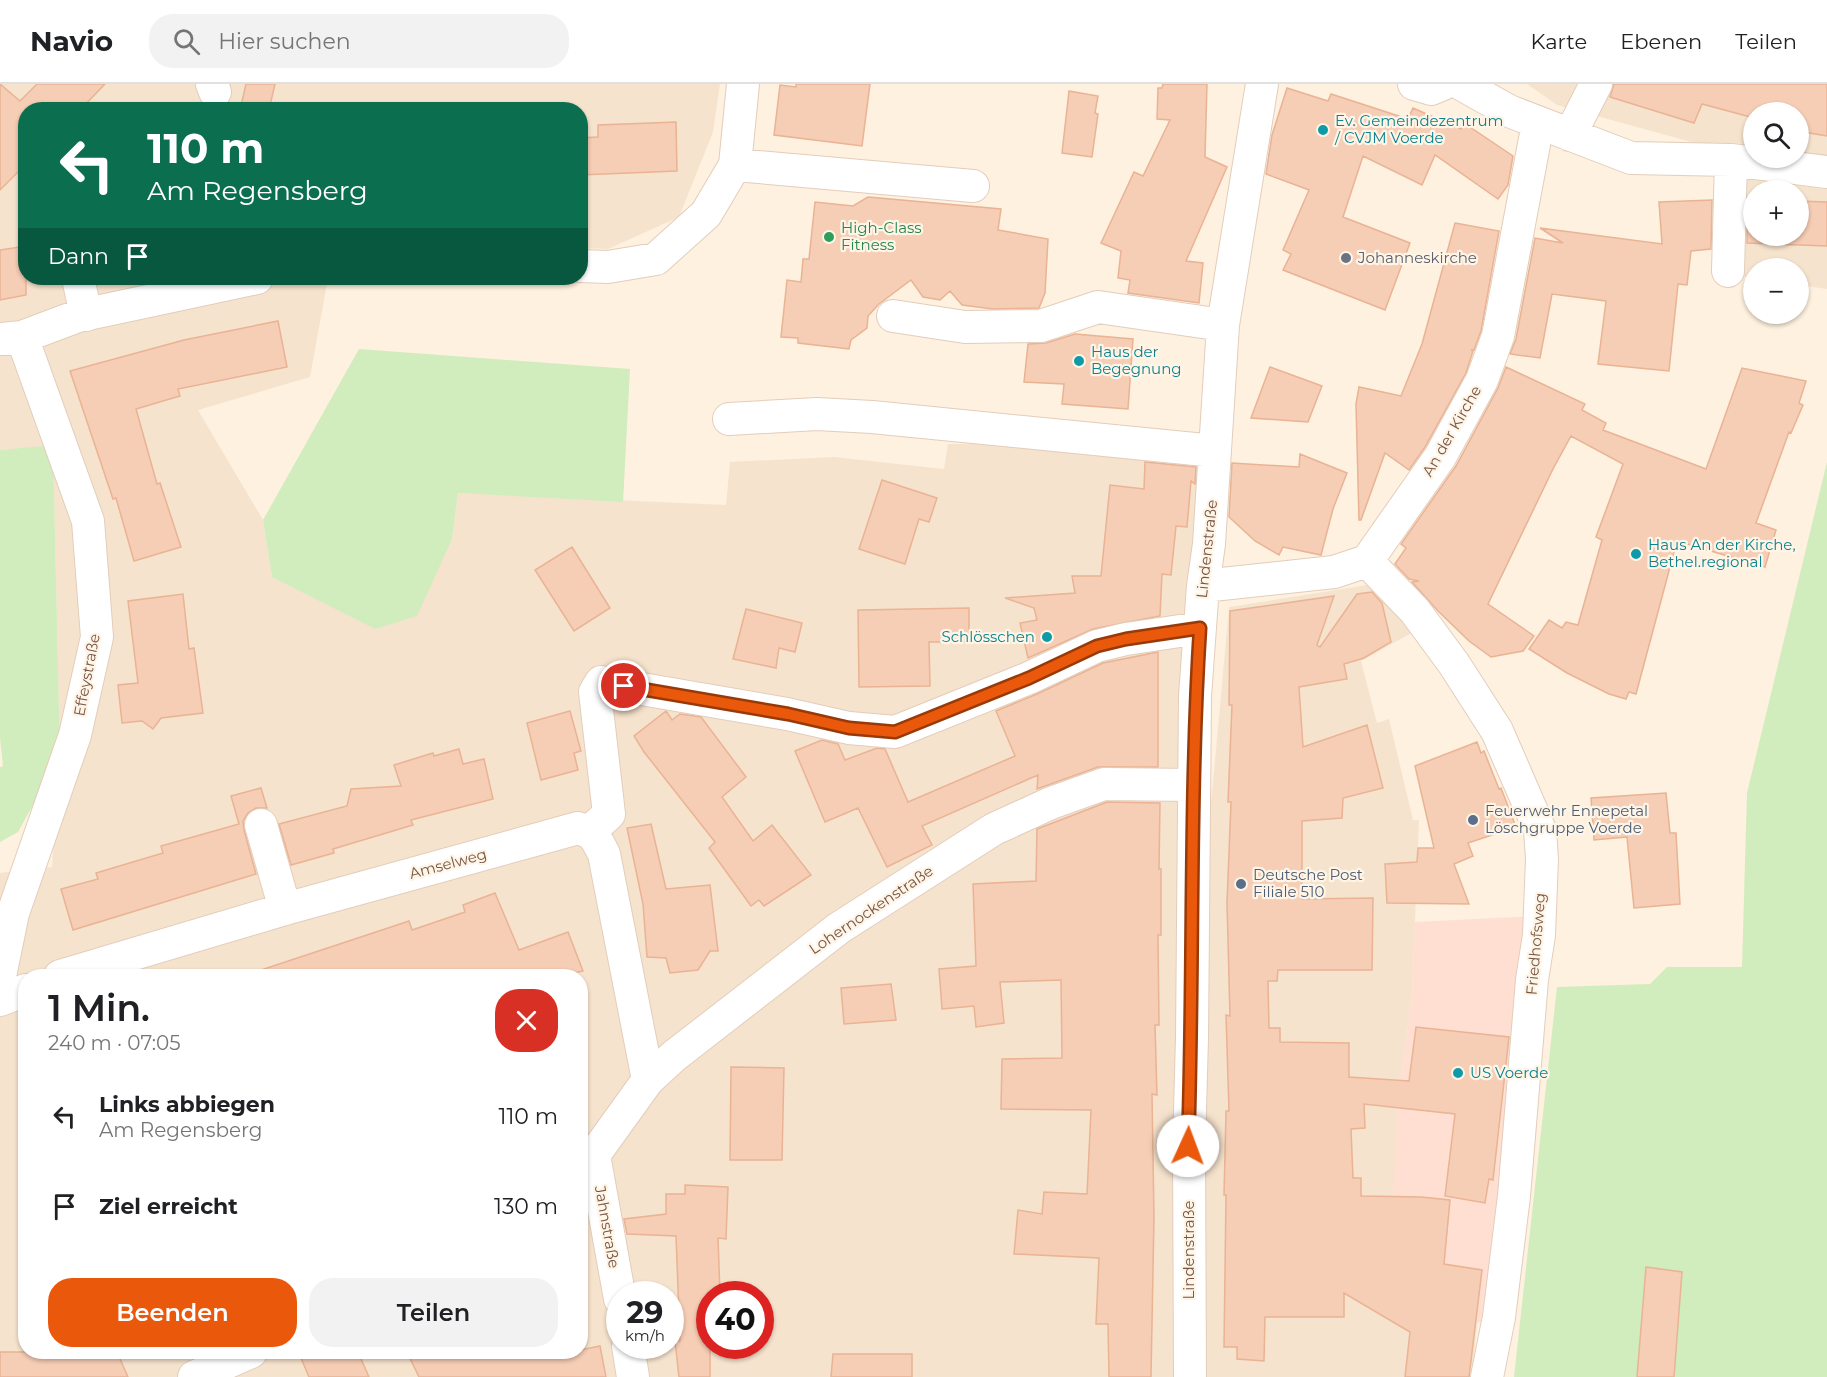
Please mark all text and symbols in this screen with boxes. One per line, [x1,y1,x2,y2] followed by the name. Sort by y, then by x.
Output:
[149,14,569,68] search box
[30,24,113,58] text: Navio
[170,25,203,58] icon: search
[218,28,351,55] text: Hier suchen
[1531,29,1587,54] text: Karte
[1620,29,1702,54] text: Ebenen
[1735,29,1797,54] text: Teilen
[1743,102,1809,324] map controls
[1743,102,1809,168] button: search
[1334,111,1503,147] place label: Ev. Gemeindezentrum / CVJM Voerde
[147,122,264,174] text: 110 m
[1316,123,1330,137] marker: Ev. Gemeindezentrum / CVJM Voerde
[48,126,126,204] icon: left
[147,174,368,207] text: Am Regensberg
[1743,180,1809,246] button: +
[841,218,922,254] place label: High-Class Fitness
[822,230,836,244] marker: High-Class Fitness
[121,240,154,273] icon: arrive
[48,243,109,270] text: Dann
[1357,248,1477,267] place label: Johanneskirche
[1339,251,1353,265] marker: Johanneskirche
[1743,258,1809,324] button: −
[1091,342,1182,378] place label: Haus der Begegnung
[1072,354,1086,368] marker: Haus der Begegnung
[1418,382,1485,480] street label: An der Kirche
[1192,499,1221,599] street label: Lindenstraße
[1648,535,1796,571] place label: Haus An der Kirche, Bethel.regional
[1629,547,1643,561] marker: Haus An der Kirche, Bethel.regional
[942,627,1035,646] place label: Schlösschen
[1040,630,1054,644] marker: Schlösschen
[69,632,104,718] street label: Effeystraße
[598,660,649,711] pin
[607,669,640,702] icon: arrive
[1485,801,1648,837] place label: Feuerwehr Ennepetal Löschgruppe Voerde
[1466,813,1480,827] marker: Feuerwehr Ennepetal Löschgruppe Voerde
[407,844,489,883] street label: Amselweg
[805,861,936,958] street label: Lohernockenstraße
[1253,865,1363,901] place label: Deutsche Post Filiale 510
[1234,877,1248,891] marker: Deutsche Post Filiale 510
[1522,892,1549,996] street label: Friedhofsweg
[48,986,150,1030] text: 1 Min.
[495,989,558,1052] button: close
[48,1031,181,1055] text: 240 m · 07:05
[1470,1063,1548,1082] place label: US Voerde
[1451,1066,1465,1080] marker: US Voerde
[99,1091,275,1118] text: Links abbiegen
[48,1100,81,1133] icon: left
[498,1103,558,1130] text: 110 m
[1156,1114,1220,1178] position arrow
[99,1118,263,1142] text: Am Regensberg
[591,1183,624,1270] street label: Jahnstraße
[48,1190,81,1223] icon: arrive
[99,1193,238,1220] text: Ziel erreicht
[494,1193,558,1220] text: 130 m
[1179,1200,1198,1300] street label: Lindenstraße
[48,1278,297,1347] button: Beenden
[309,1278,558,1347] button: Teilen
[696,1281,774,1359] speed limit sign: 40
[627,1294,663,1331] text: 29
[625,1326,665,1345] text: km/h

